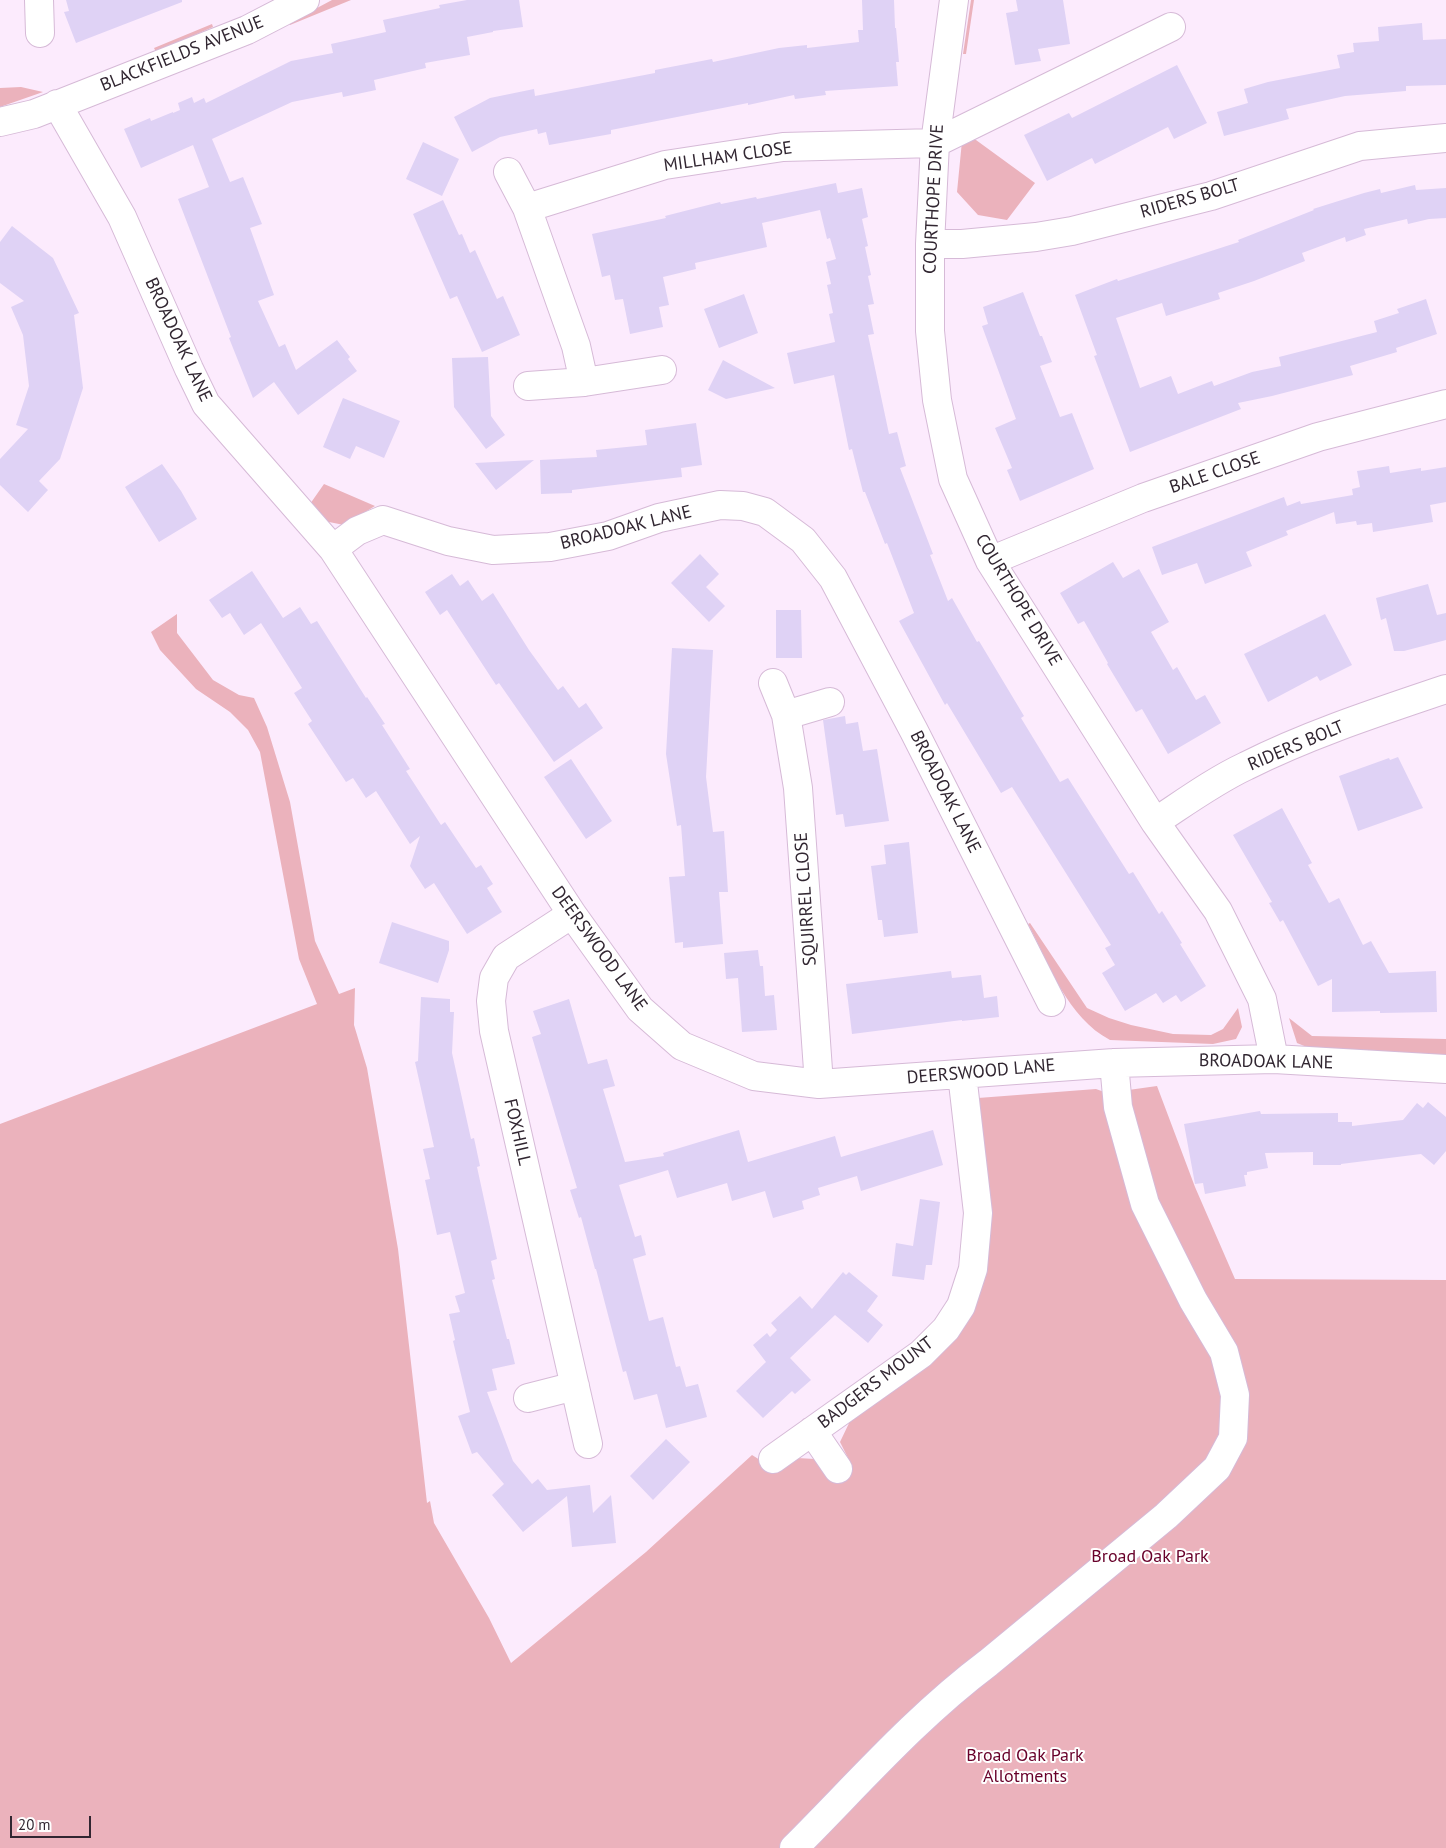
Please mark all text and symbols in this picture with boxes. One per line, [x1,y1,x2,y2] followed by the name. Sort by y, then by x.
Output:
[97,11,267,97] street label: BLACKFIELDS AVENUE
[919,124,949,274] street label: COURTHOPE DRIVE
[662,137,794,177] street label: MILLHAM CLOSE
[1138,175,1242,223] street label: RIDERS BOLT
[140,274,216,406] street label: BROADOAK LANE
[1167,447,1263,499] street label: BALE CLOSE
[558,501,694,555] street label: BROADOAK LANE
[970,530,1066,670] street label: COURTHOPE DRIVE
[1245,716,1347,776] street label: RIDERS BOLT
[905,727,985,857] street label: BROADOAK LANE
[791,831,821,967] street label: SQUIRREL CLOSE
[547,882,651,1016] street label: DEERSWOOD LANE
[1199,1050,1333,1074] street label: BROADOAK LANE
[906,1055,1056,1089] street label: DEERSWOOD LANE
[499,1097,535,1167] street label: FOXHILL
[814,1333,938,1433] street label: BADGERS MOUNT
[1091,1546,1209,1568] park label: Broad Oak Park
[966,1745,1084,1788] park label: Broad Oak Park Allotments
[12,1806,94,1838] scale bar
[18,1815,51,1834] text: 20 m

